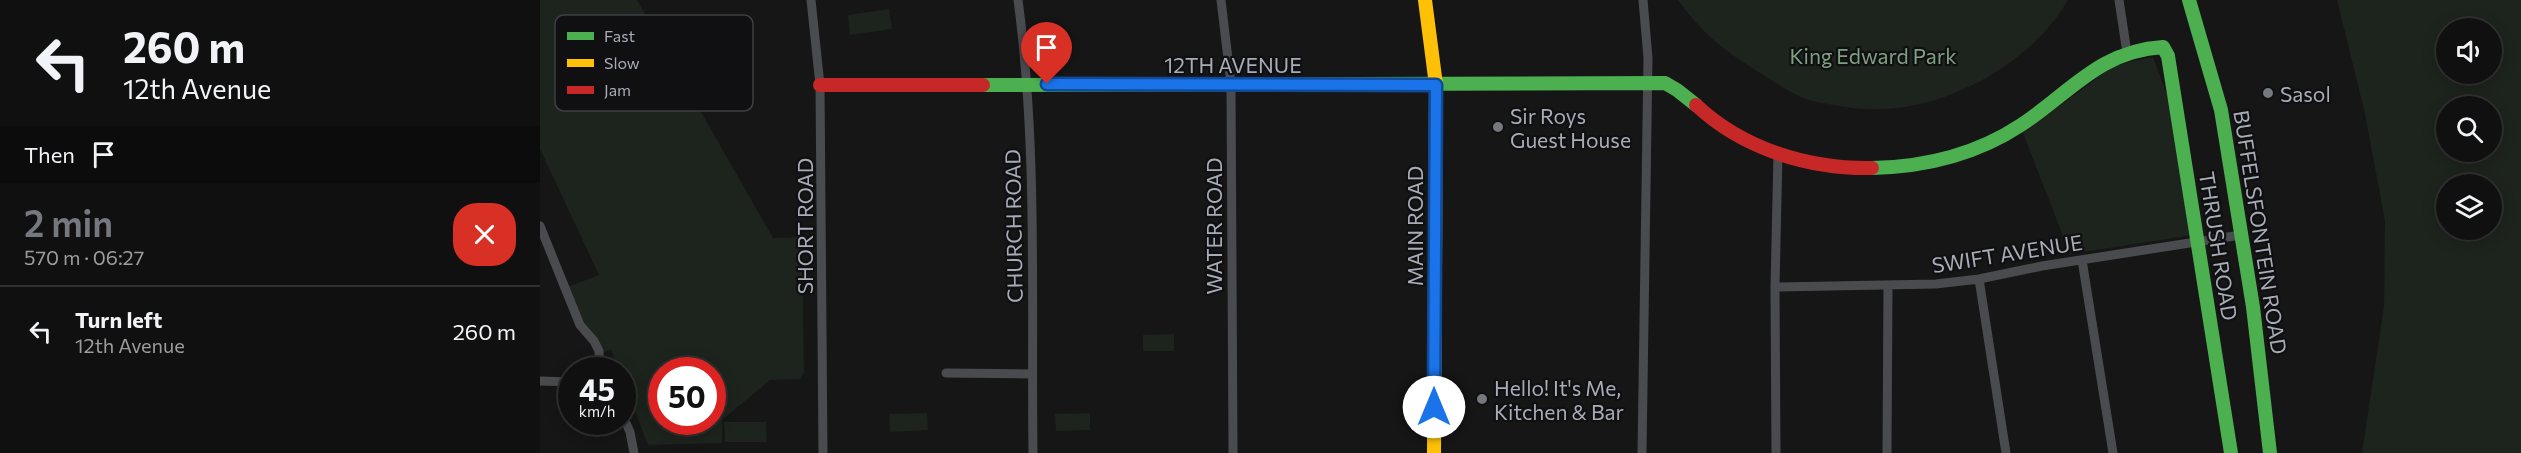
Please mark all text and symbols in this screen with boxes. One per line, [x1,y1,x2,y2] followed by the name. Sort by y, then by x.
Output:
[555,15,753,111] legend
[2436,18,2502,240] map controls
[2436,18,2502,84] button: sound
[123,20,245,72] text: 260 m
[1021,22,1072,84] pin
[24,24,102,102] icon: left
[604,26,635,45] text: Fast
[1030,31,1063,64] icon: arrive
[1789,43,1957,68] park label: King Edward Park
[1164,52,1302,77] street label: 12TH AVENUE
[604,53,640,72] text: Slow
[123,72,271,105] text: 12th Avenue
[604,80,631,99] text: Jam
[2280,81,2331,106] place label: Sasol
[2261,86,2275,100] marker: Sasol
[2436,96,2502,162] button: search
[1510,103,1631,152] place label: Sir Roys Guest House
[2229,108,2293,356] street label: BUFFELSFONTEIN ROAD
[1491,120,1505,134] marker: Sir Roys Guest House
[87,138,120,171] icon: arrive
[24,141,75,168] text: Then
[999,149,1027,303] street label: CHURCH ROAD
[792,158,817,294] street label: SHORT ROAD
[1201,158,1226,294] street label: WATER ROAD
[1402,166,1427,286] street label: MAIN ROAD
[2195,170,2243,322] street label: THRUSH ROAD
[2436,174,2502,240] button: layers
[24,200,113,244] text: 2 min
[453,203,516,266] button: close
[1930,229,2084,277] street label: SWIFT AVENUE
[24,245,144,269] text: 570 m · 06:27
[75,306,162,333] text: Turn left
[24,315,57,348] icon: left
[453,318,516,345] text: 260 m
[75,333,185,357] text: 12th Avenue
[648,357,726,435] speed limit sign: 50
[579,370,615,407] text: 45
[1402,375,1466,439] position arrow
[1494,375,1624,424] place label: Hello! It's Me, Kitchen & Bar
[1475,392,1489,406] marker: Hello! It's Me, Kitchen & Bar
[579,402,615,420] text: km/h

